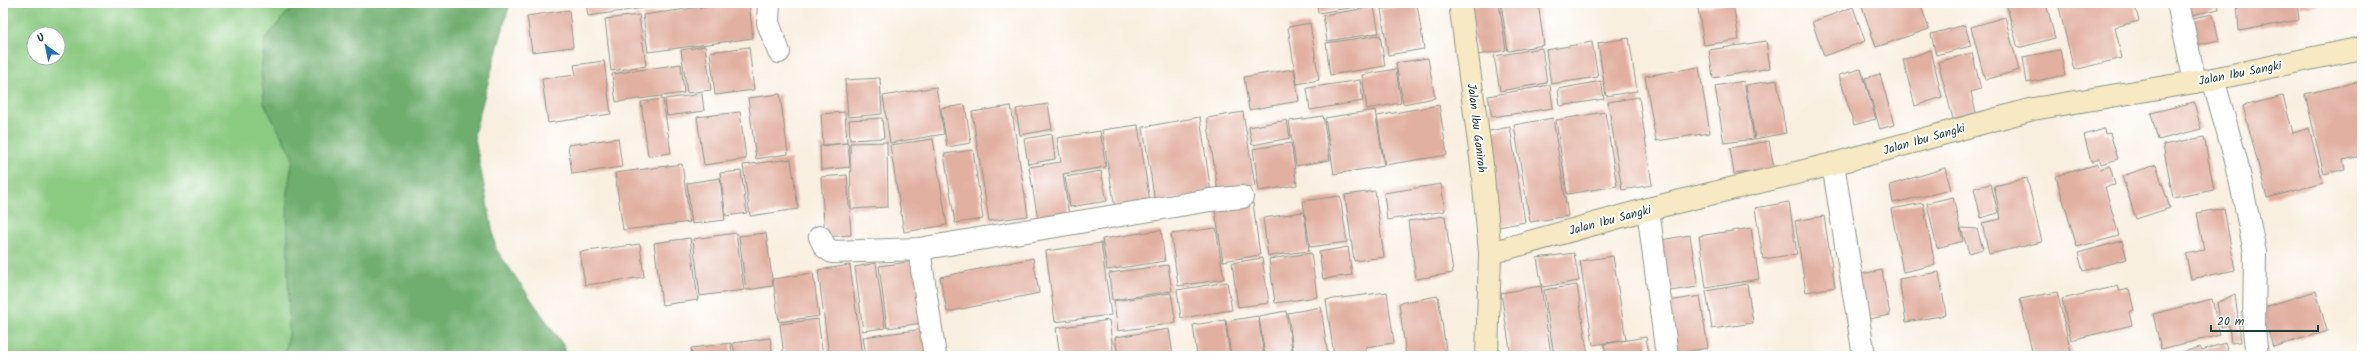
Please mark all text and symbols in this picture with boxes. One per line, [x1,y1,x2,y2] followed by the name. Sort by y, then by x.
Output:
[26,26,66,66] north arrow
[33,29,49,48] text: U
[2197,56,2284,91] street label: Jalan Ibu Sangki
[1462,82,1491,174] street label: Jalan Ibu Ganirah
[1881,118,1968,160] street label: Jalan Ibu Sangki
[1567,200,1654,241] street label: Jalan Ibu Sangki
[2211,307,2318,333] scale bar
[2217,312,2245,331] text: 20 m

